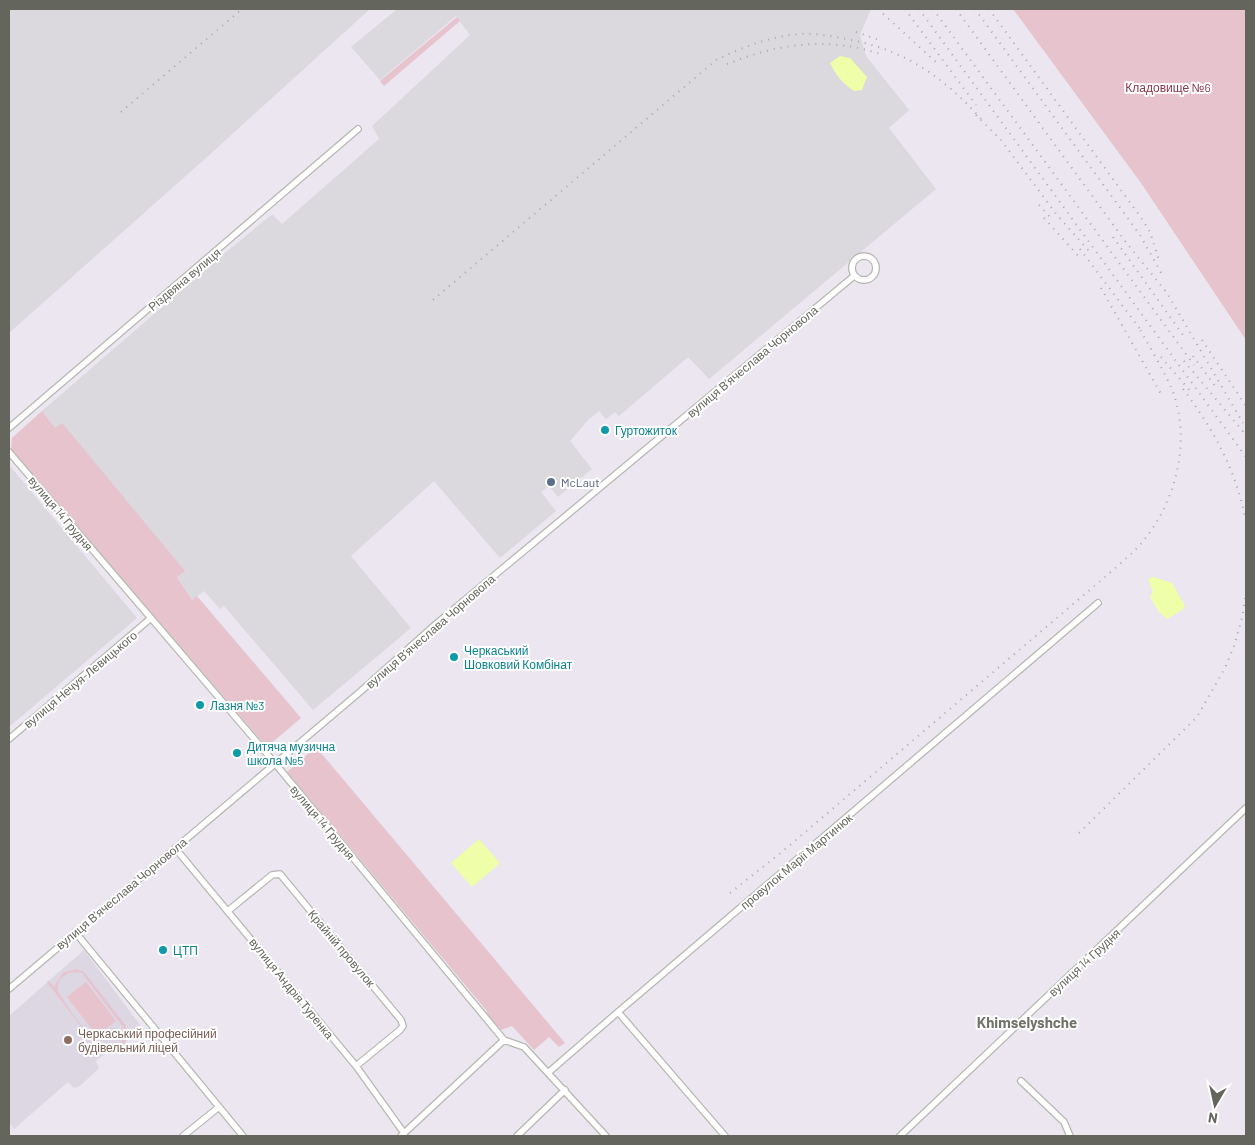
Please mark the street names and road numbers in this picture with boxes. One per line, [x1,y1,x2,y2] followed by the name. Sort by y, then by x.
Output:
[145,245,224,314] street label: Різдвяна вулиця
[684,302,821,421] street label: вулиця Вʼячеслава Чорновола
[25,473,96,554] street label: вулиця 14 Грудня
[363,571,498,692] street label: вулиця Вʼячеслава Чорновола
[21,627,140,731] street label: вулиця Нечуя-Левицького
[287,782,358,863] street label: вулиця 14 Грудня
[737,810,856,913] street label: провулок Марії Мартинюк
[53,834,190,953] street label: вулиця Вʼячеслава Чорновола
[305,907,379,991] street label: Крайній провулок
[1045,925,1123,999] street label: вулиця 14 Грудня
[246,935,337,1042] street label: вулиця Андрія Туренка

